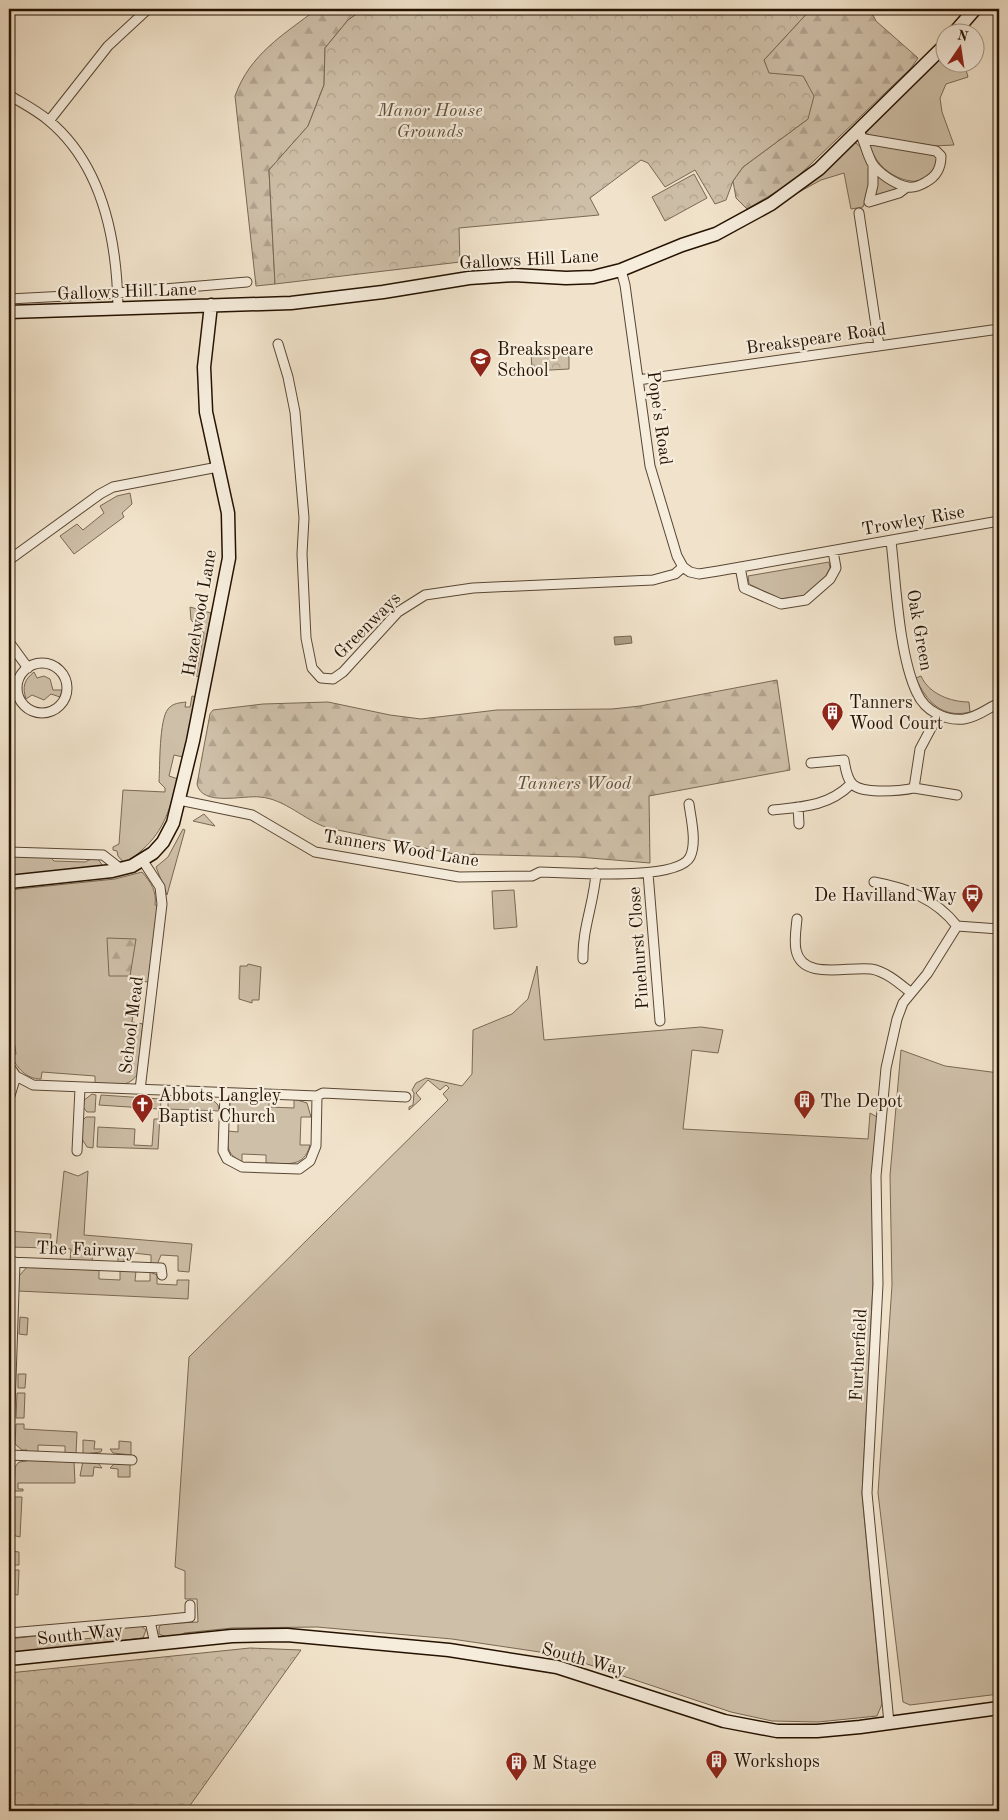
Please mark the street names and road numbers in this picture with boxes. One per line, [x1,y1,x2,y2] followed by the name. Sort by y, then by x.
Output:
[459,247,599,273] street label: Gallows Hill Lane
[57,281,197,303] street label: Gallows Hill Lane
[745,320,887,358] street label: Breakspeare Road
[643,370,675,466] street label: Pope's Road
[860,503,966,539] street label: Trowley Rise
[180,548,220,678] street label: Hazelwood Lane
[903,588,935,673] street label: Oak Green
[331,589,405,662] street label: Greenways
[322,828,480,870] street label: Tanners Wood Lane
[626,886,652,1010] street label: Pinehurst Close
[117,975,147,1075] street label: School Mead
[36,1239,137,1261] street label: The Fairway
[848,1308,870,1402] street label: Furtherfield
[36,1621,125,1648] street label: South Way
[540,1640,628,1680] street label: South Way

